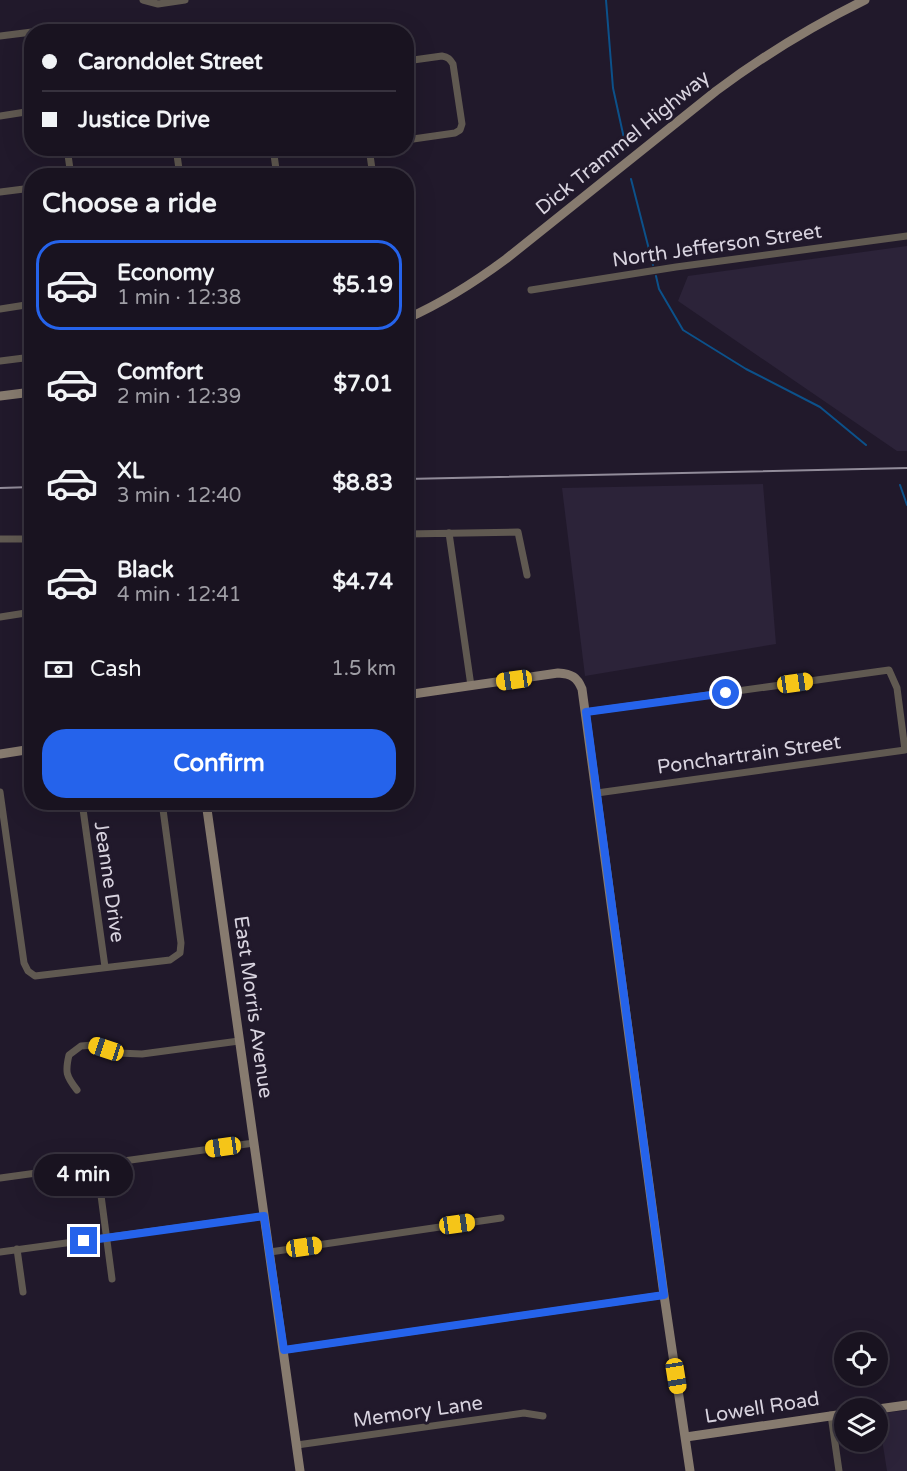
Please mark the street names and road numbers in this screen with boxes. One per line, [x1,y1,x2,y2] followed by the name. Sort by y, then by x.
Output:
[531,65,715,221] street label: Dick Trammel Highway
[611,219,824,273] street label: North Jefferson Street
[656,730,843,780] street label: Ponchartrain Street
[89,820,129,944] street label: Jeanne Drive
[228,914,278,1100] street label: East Morris Avenue
[703,1387,821,1429] street label: Lowell Road
[352,1391,484,1433] street label: Memory Lane

